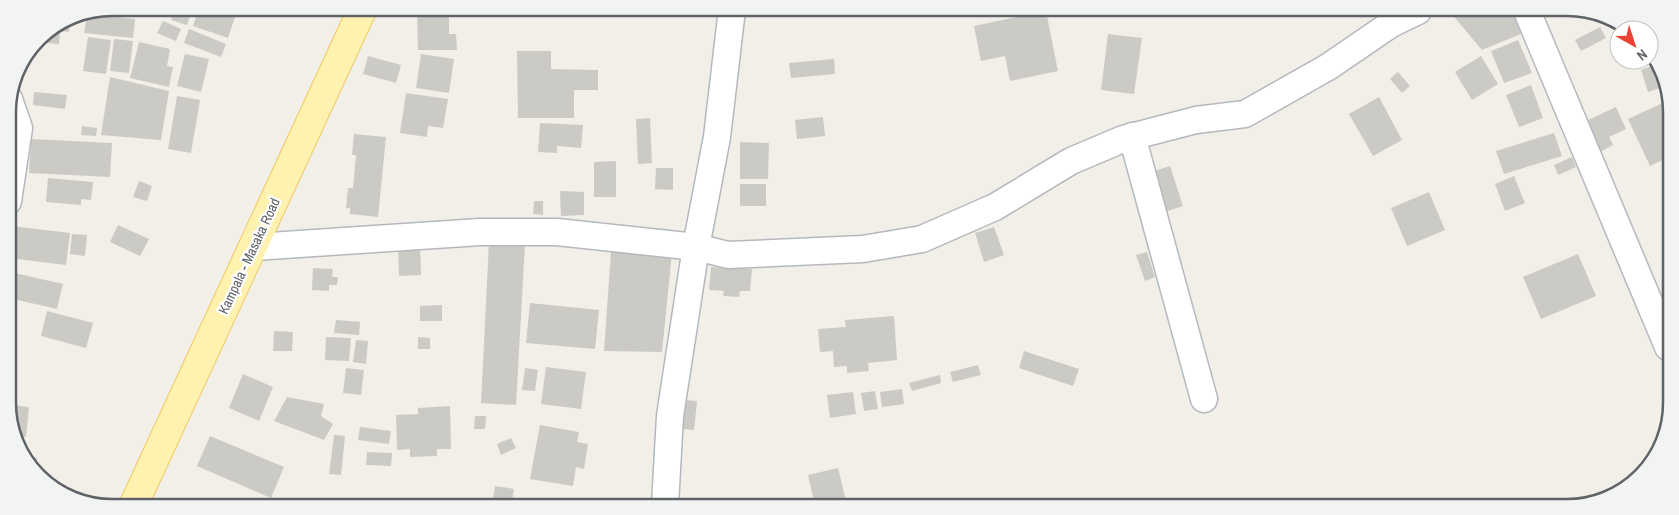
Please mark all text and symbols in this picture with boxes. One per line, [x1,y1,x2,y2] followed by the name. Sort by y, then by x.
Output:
[1609,20,1659,70] north arrow
[1633,45,1651,65] text: N
[214,195,284,317] street label: Kampala - Masaka Road

